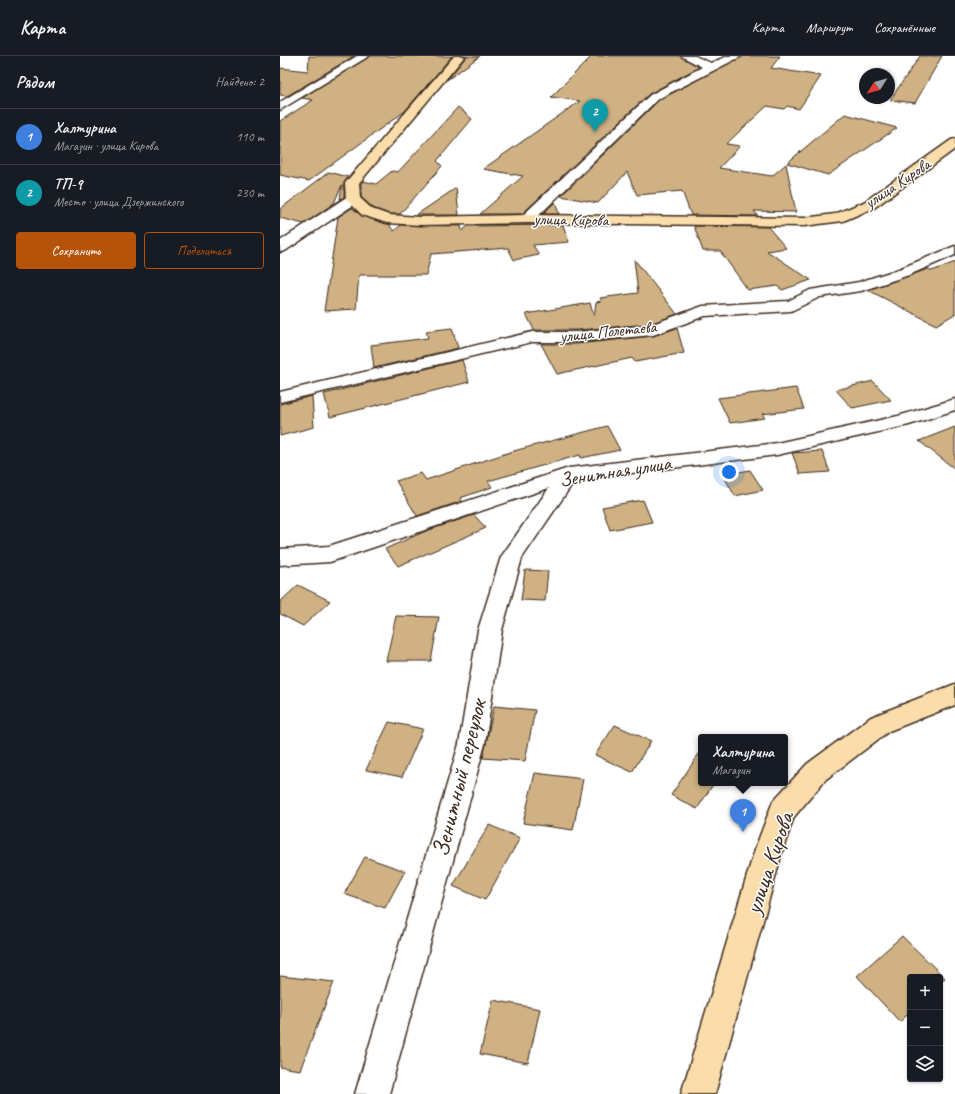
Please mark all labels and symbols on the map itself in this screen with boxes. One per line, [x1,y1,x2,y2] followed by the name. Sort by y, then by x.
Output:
[859,68,895,104] north arrow
[582,99,608,132] pin: 2
[859,153,936,214] street label: улица Кирова
[532,208,611,231] street label: улица Кирова
[558,316,658,347] street label: улица Полетаева
[557,450,674,493] street label: Зенитная улица
[719,462,739,482] your location
[425,694,494,860] street label: Зенитный переулок
[730,799,756,832] pin: 1
[737,806,801,920] street label: улица Кирова

